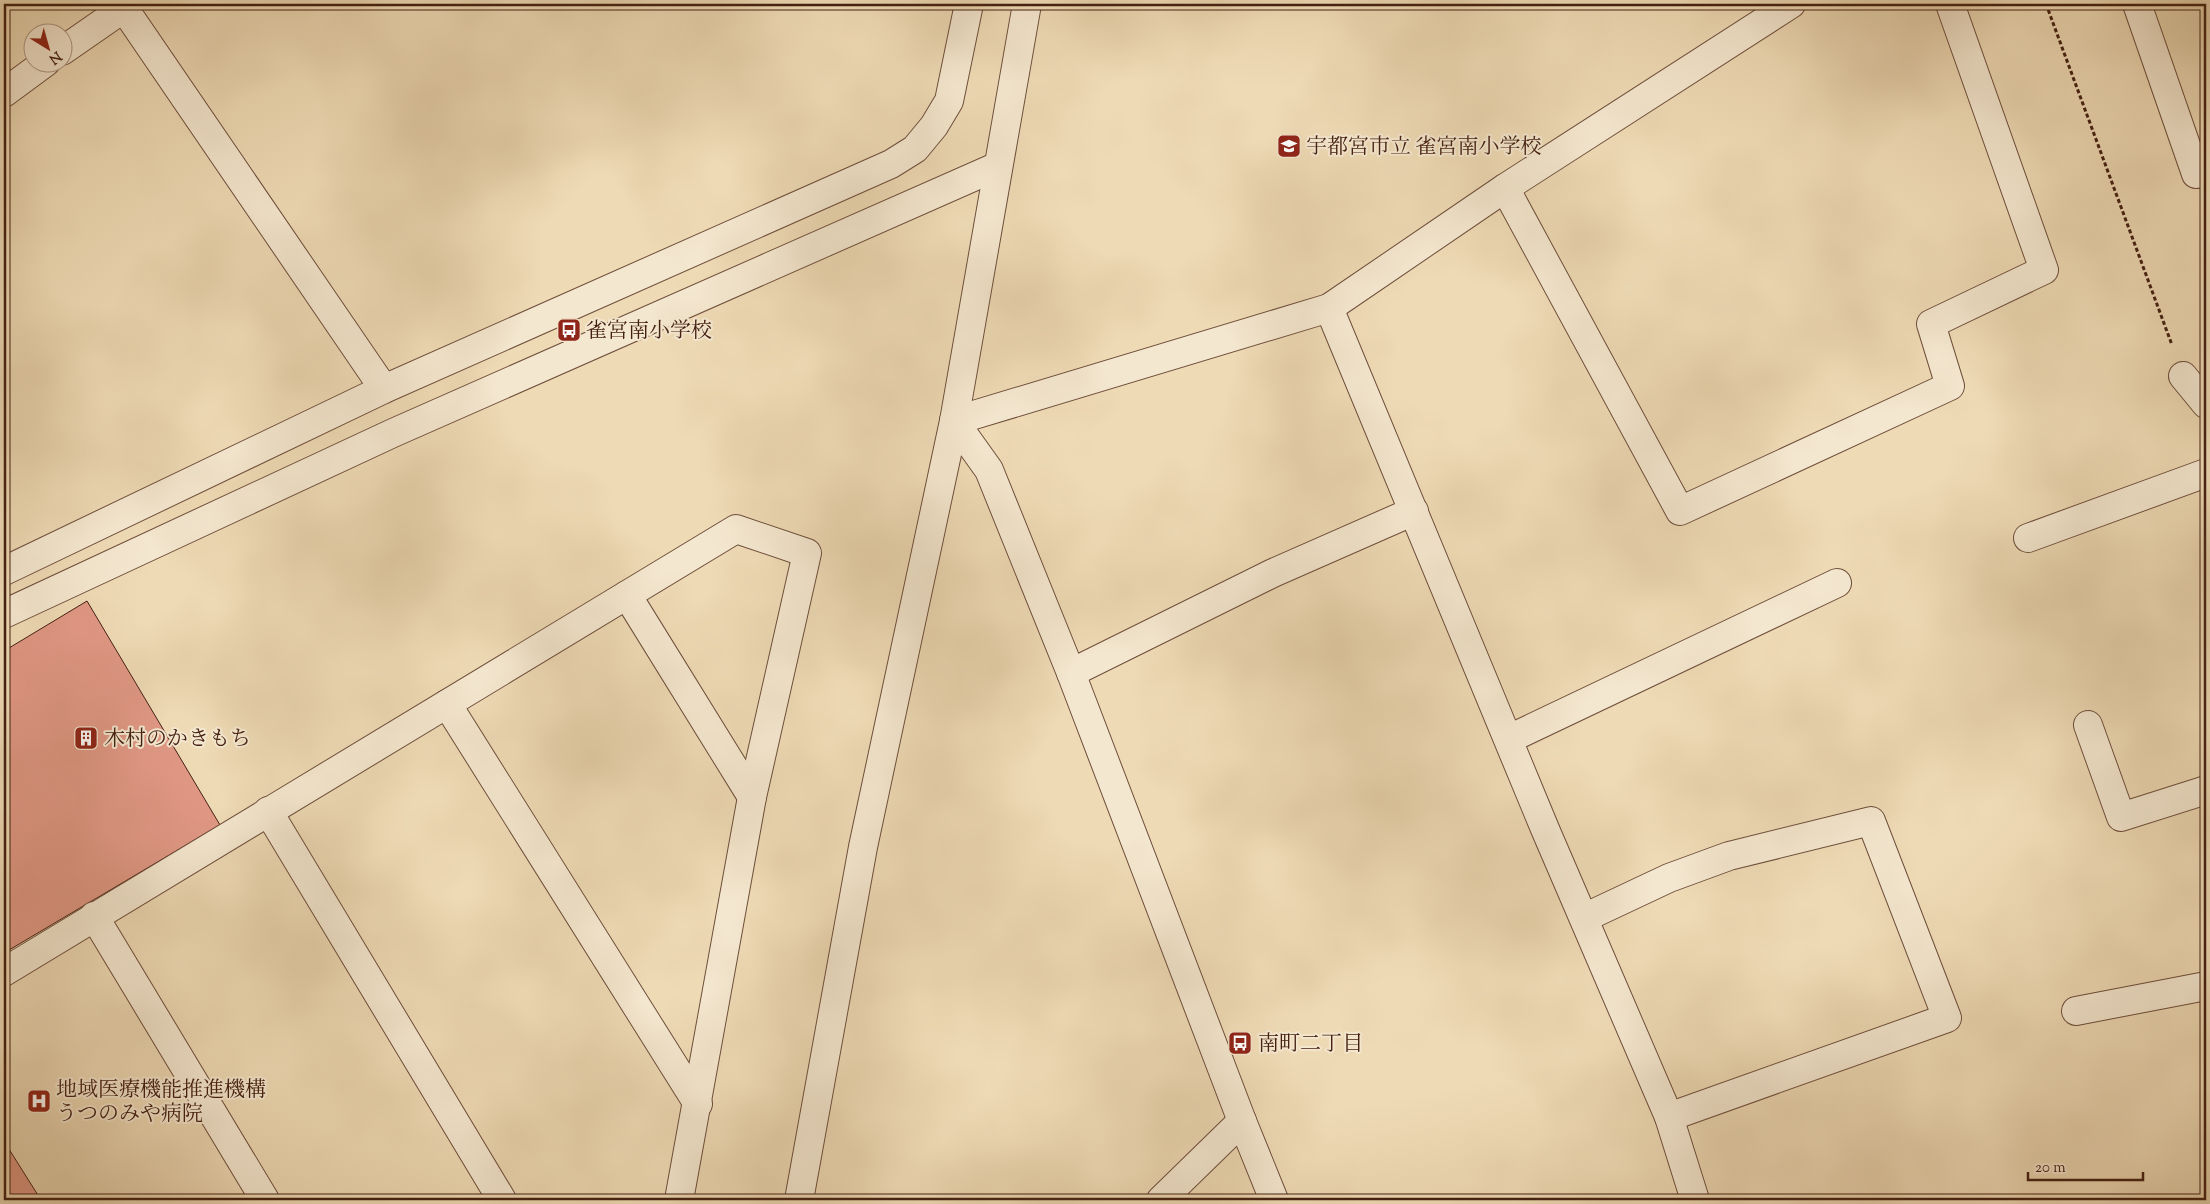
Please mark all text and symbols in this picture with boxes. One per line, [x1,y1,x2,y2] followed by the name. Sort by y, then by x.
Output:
[22,22,72,72] north arrow
[44,45,65,68] text: N
[1276,133,1302,159] school or university icon: 宇都宮市立 雀宮南小学校
[1306,133,1541,163] place label: 宇都宮市立 雀宮南小学校
[556,317,582,343] bus stop icon: 雀宮南小学校
[586,317,712,347] place label: 雀宮南小学校
[73,725,99,751] building icon: 木村のかきもち
[104,725,251,755] place label: 木村のかきもち
[1227,1030,1253,1056] bus stop icon: 南町二丁目
[1258,1030,1363,1060] place label: 南町二丁目
[56,1076,266,1130] place label: 地域医療機能推進機構 うつのみや病院
[26,1088,52,1114] hospital icon: 地域医療機能推進機構 うつのみや病院
[2028,1149,2142,1181] scale bar
[2035,1158,2066,1179] text: 20 m

